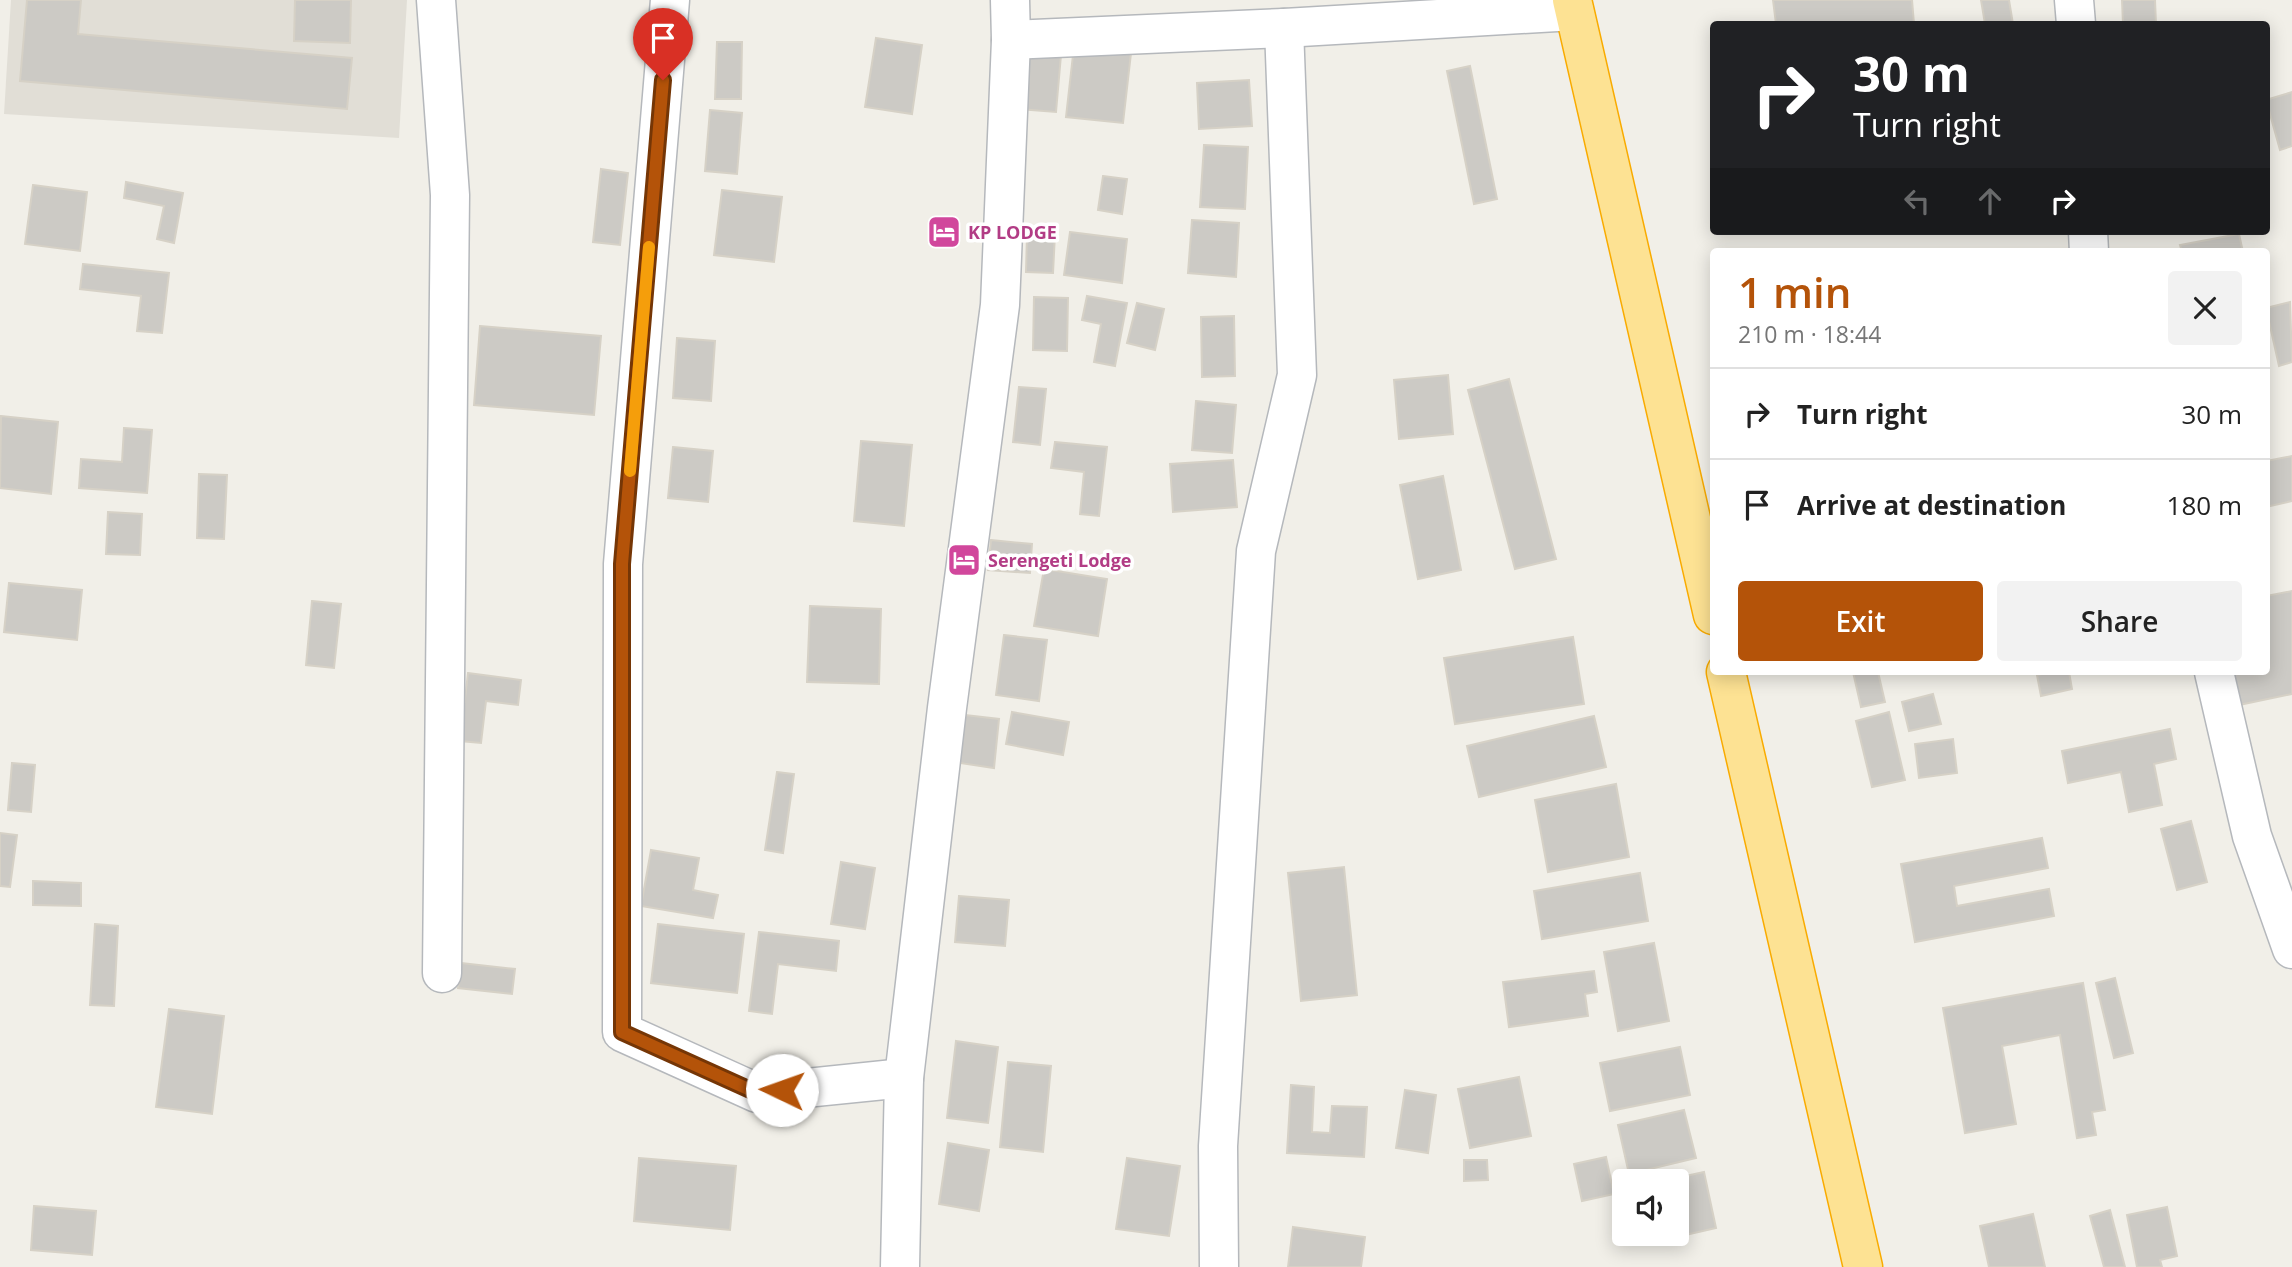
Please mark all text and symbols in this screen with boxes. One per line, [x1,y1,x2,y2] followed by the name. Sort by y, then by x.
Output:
[633,8,693,80] pin
[644,19,682,57] icon: arrive
[1853,40,1970,106] text: 30 m
[1738,49,1829,140] icon: right
[1853,103,2001,146] text: Turn right
[1898,182,1936,220] icon: left
[1971,182,2009,220] icon: ahead
[2044,182,2082,220] icon: right
[925,213,963,251] hotel icon: KP LODGE
[968,220,1057,244] place label: KP LODGE
[1738,263,1851,320] text: 1 min
[2168,271,2242,345] button: close
[1738,318,1881,350] text: 210 m · 18:44
[1738,395,1776,433] icon: right
[1797,396,1928,432] text: Turn right
[2181,396,2242,432] text: 30 m
[1738,486,1776,524] icon: arrive
[1797,487,2066,523] text: Arrive at destination
[2167,487,2242,523] text: 180 m
[945,541,983,579] hotel icon: Serengeti Lodge
[988,548,1131,572] place label: Serengeti Lodge
[1738,581,1983,661] button: Exit
[1997,581,2242,661] button: Share
[745,1053,819,1127] position arrow
[1612,1169,1689,1246] map controls
[1612,1169,1689,1246] button: sound

